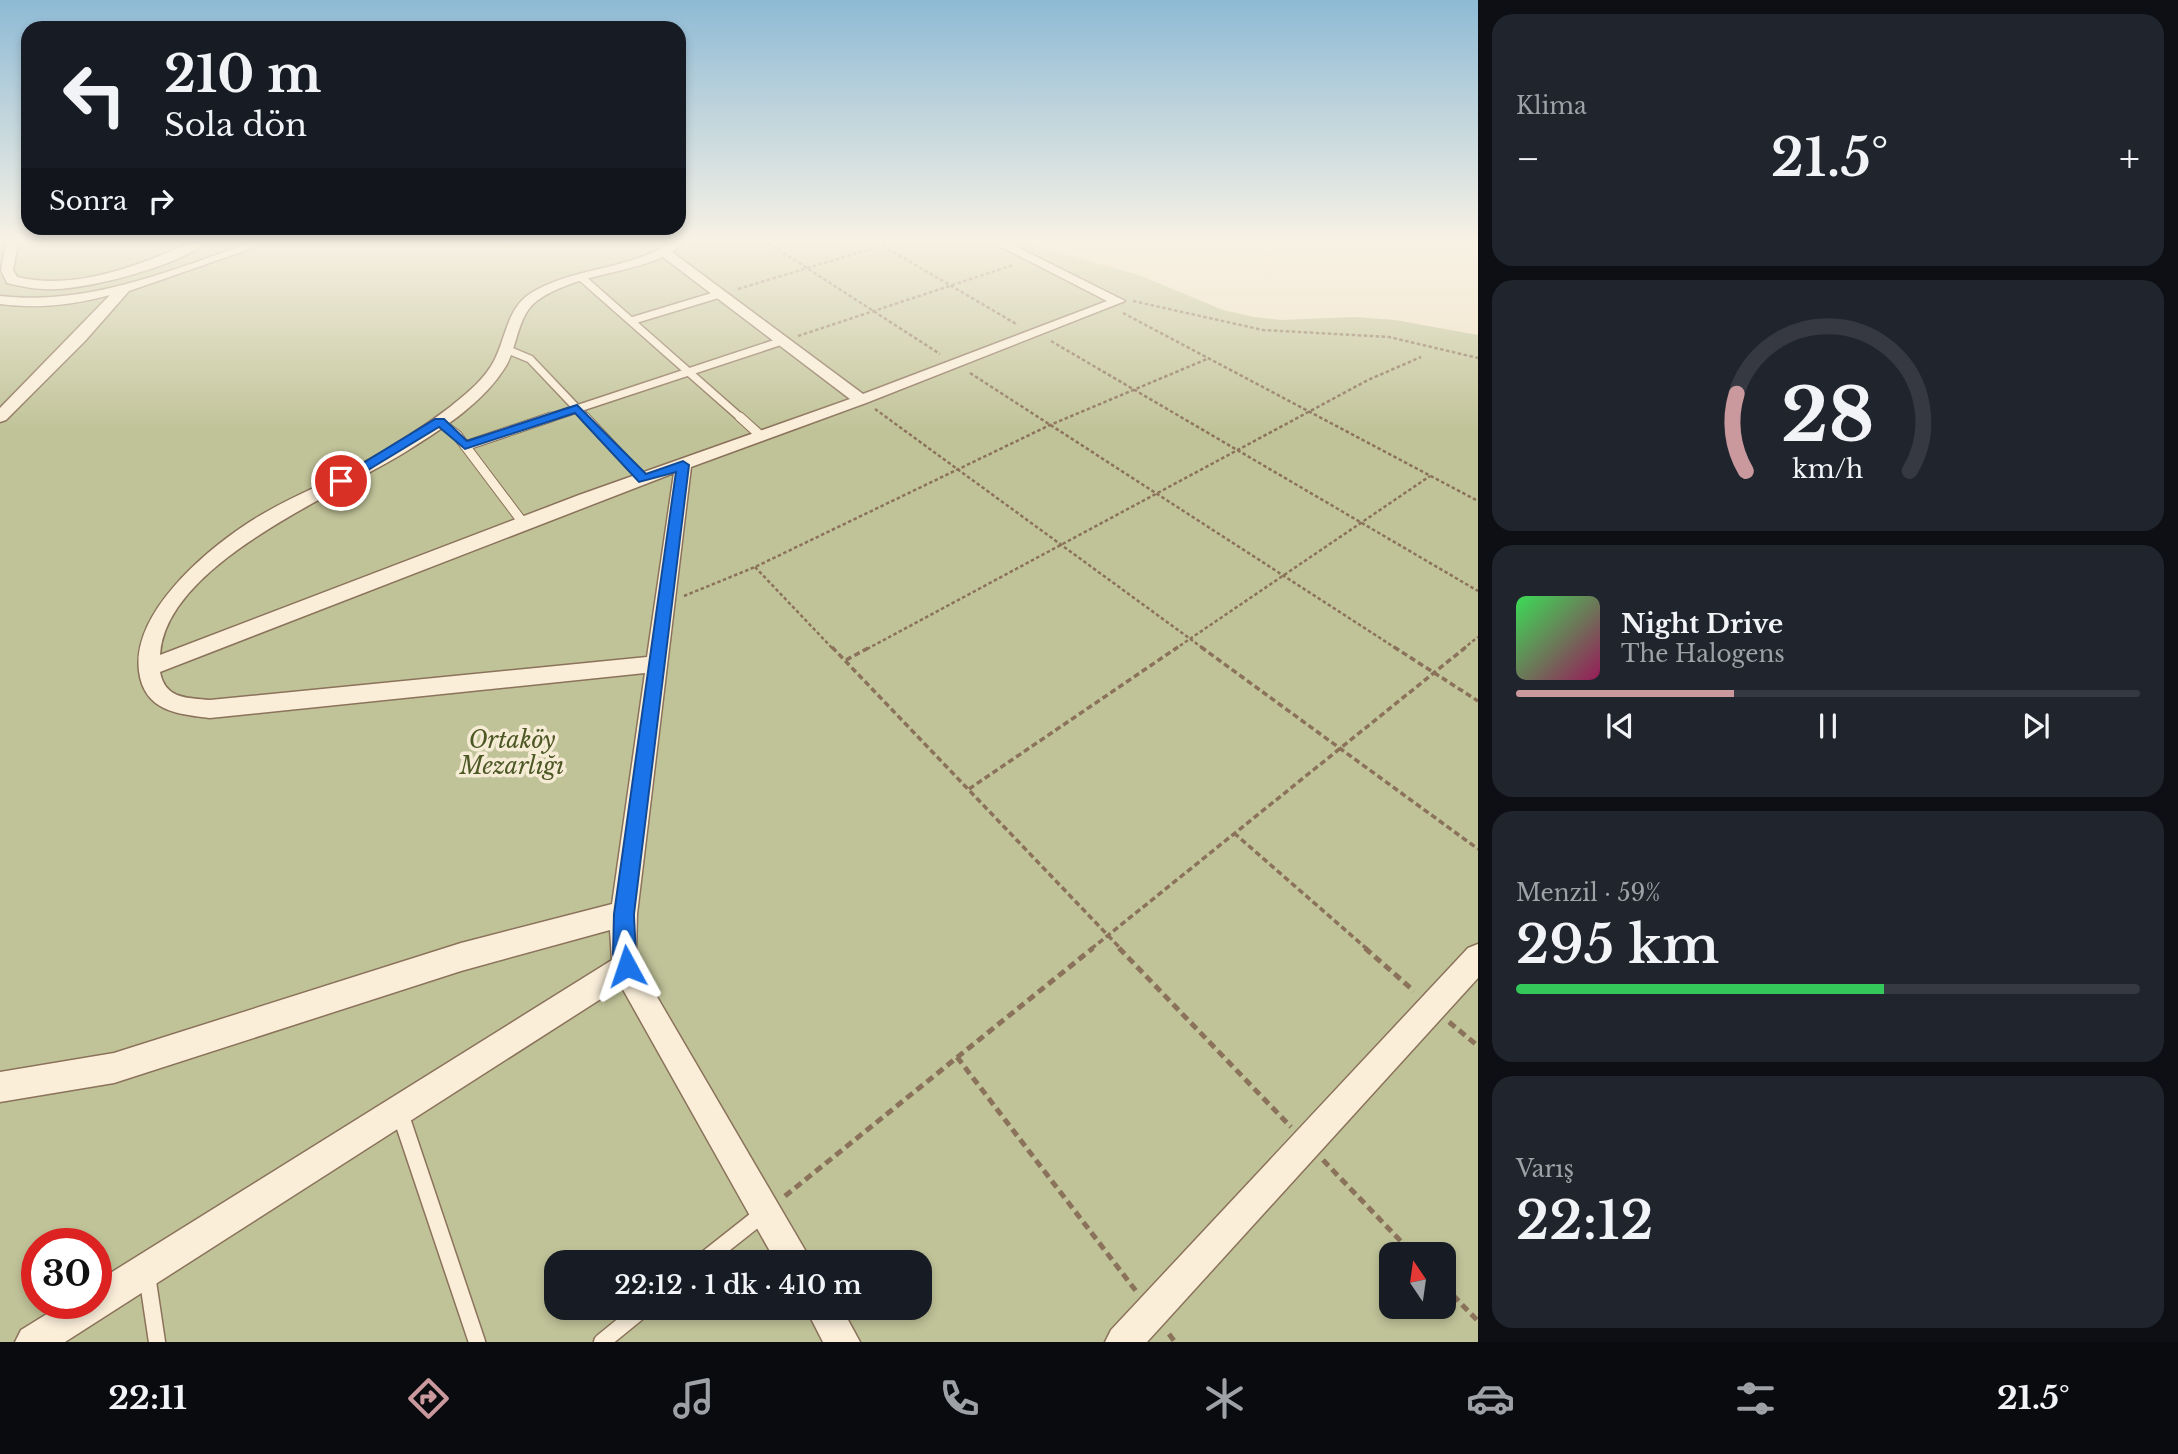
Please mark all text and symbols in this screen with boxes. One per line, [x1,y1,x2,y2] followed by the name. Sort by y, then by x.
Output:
[164,44,322,105] text: 210 m
[49,49,140,140] icon: left
[1516,92,1587,120] text: Klima
[164,105,307,145] text: Sola dön
[1771,126,1888,190] text: 21.5°
[1516,135,1540,182] text: −
[2119,135,2140,182] text: +
[142,182,180,220] icon: right
[49,185,128,217] text: Sonra
[1781,371,1875,462] text: 28
[311,451,371,511] pin
[1793,454,1863,485] text: km/h
[322,462,360,500] icon: arrive
[1621,608,1783,640] text: Night Drive
[1621,640,1785,668] text: The Halogens
[1601,707,1639,745] icon: previous
[1809,707,1847,745] icon: pause
[2017,707,2055,745] icon: next
[459,726,564,780] park label: Ortaköy Mezarlığı
[1516,879,1661,907] text: Menzil · 59%
[1516,913,1719,977] text: 295 km
[590,929,664,1003] position arrow
[1516,1155,1574,1183] text: Varış
[1516,1189,1653,1253] text: 22:12
[21,1228,112,1319] speed limit sign: 30
[1379,1242,1456,1320] north arrow
[1379,1242,1456,1319] map controls
[614,1269,862,1301] text: 22:12 · 1 dk · 410 m
[404,1374,453,1423] icon: directions
[669,1374,718,1423] icon: music
[935,1374,984,1423] icon: phone
[1200,1374,1249,1423] icon: climate
[1466,1374,1515,1423] icon: car
[1731,1374,1780,1423] icon: filters
[108,1378,187,1418] text: 22:11
[1997,1378,2070,1418] text: 21.5°

